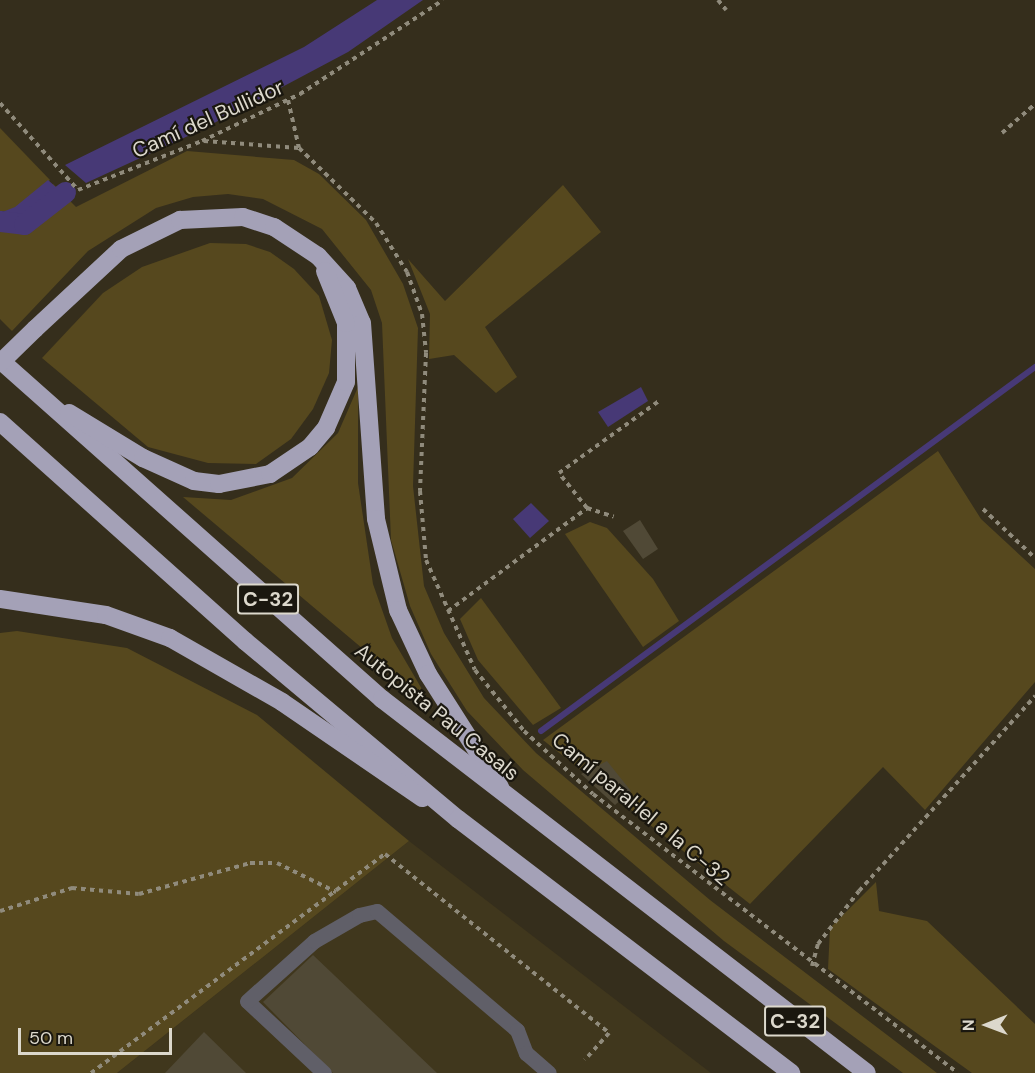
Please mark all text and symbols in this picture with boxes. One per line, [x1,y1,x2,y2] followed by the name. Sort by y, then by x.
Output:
[128,74,288,164] street label: Camí del Bullidor
[236,582,300,616] road number: C-32
[350,638,524,786] street label: Autopista Pau Casals
[547,727,735,891] street label: Camí paral·lel a la C-32
[957,995,1017,1055] north arrow
[764,1004,826,1038] road number: C-32
[21,1016,176,1054] scale bar
[958,1019,979,1031] text: N
[29,1026,73,1050] text: 50 m

